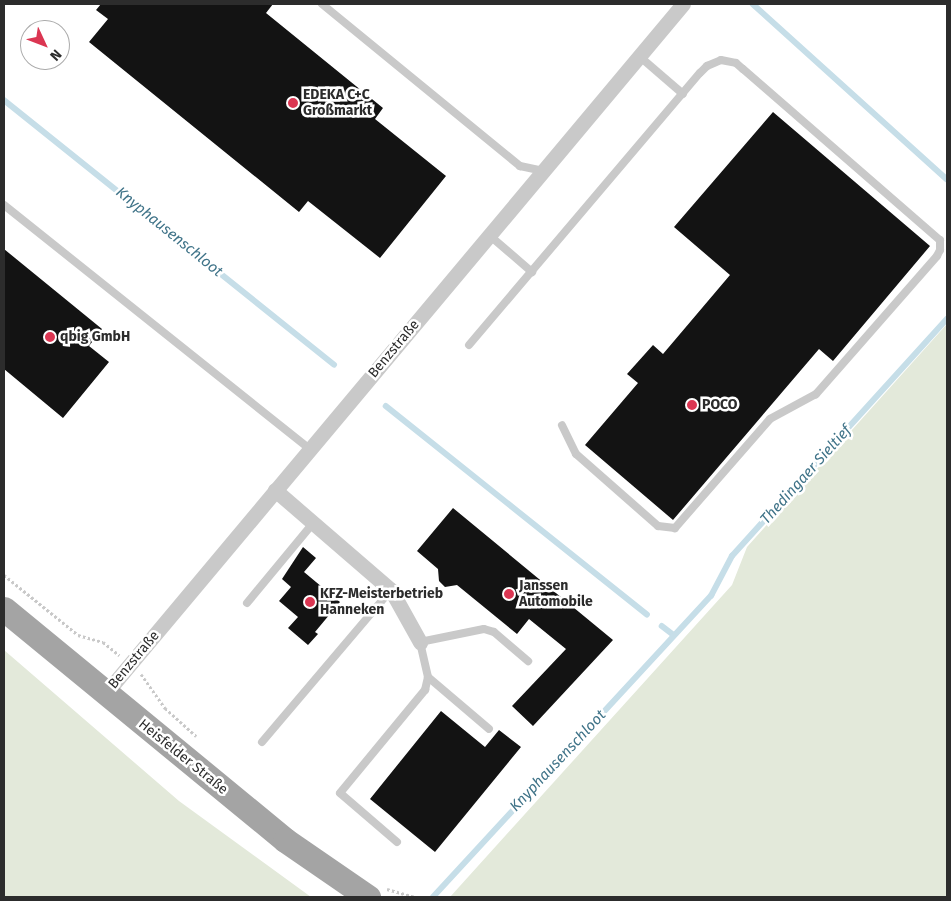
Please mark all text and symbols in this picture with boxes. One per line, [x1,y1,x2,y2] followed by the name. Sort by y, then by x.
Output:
[20,20,70,70] north arrow
[46,46,65,64] text: N
[303,87,372,120] place label: EDEKA C+C Großmarkt
[287,97,299,109] marker: EDEKA C+C Großmarkt
[112,183,226,281] water label: Knyphausenschloot
[365,317,423,381] street label: Benzstraße
[60,329,130,345] place label: qbig GmbH
[44,331,56,343] marker: qbig GmbH
[702,397,738,413] place label: POCO
[686,399,698,411] marker: POCO
[757,422,855,528] water label: Thedingaer Sieltief
[519,578,593,610] place label: Janssen Automobile
[320,586,443,618] place label: KFZ-Meisterbetrieb Hanneken
[503,588,515,600] marker: Janssen Automobile
[304,596,316,608] marker: KFZ-Meisterbetrieb Hanneken
[105,628,163,692] street label: Benzstraße
[506,707,610,815] water label: Knyphausenschloot
[135,716,231,798] street label: Heisfelder Straße

